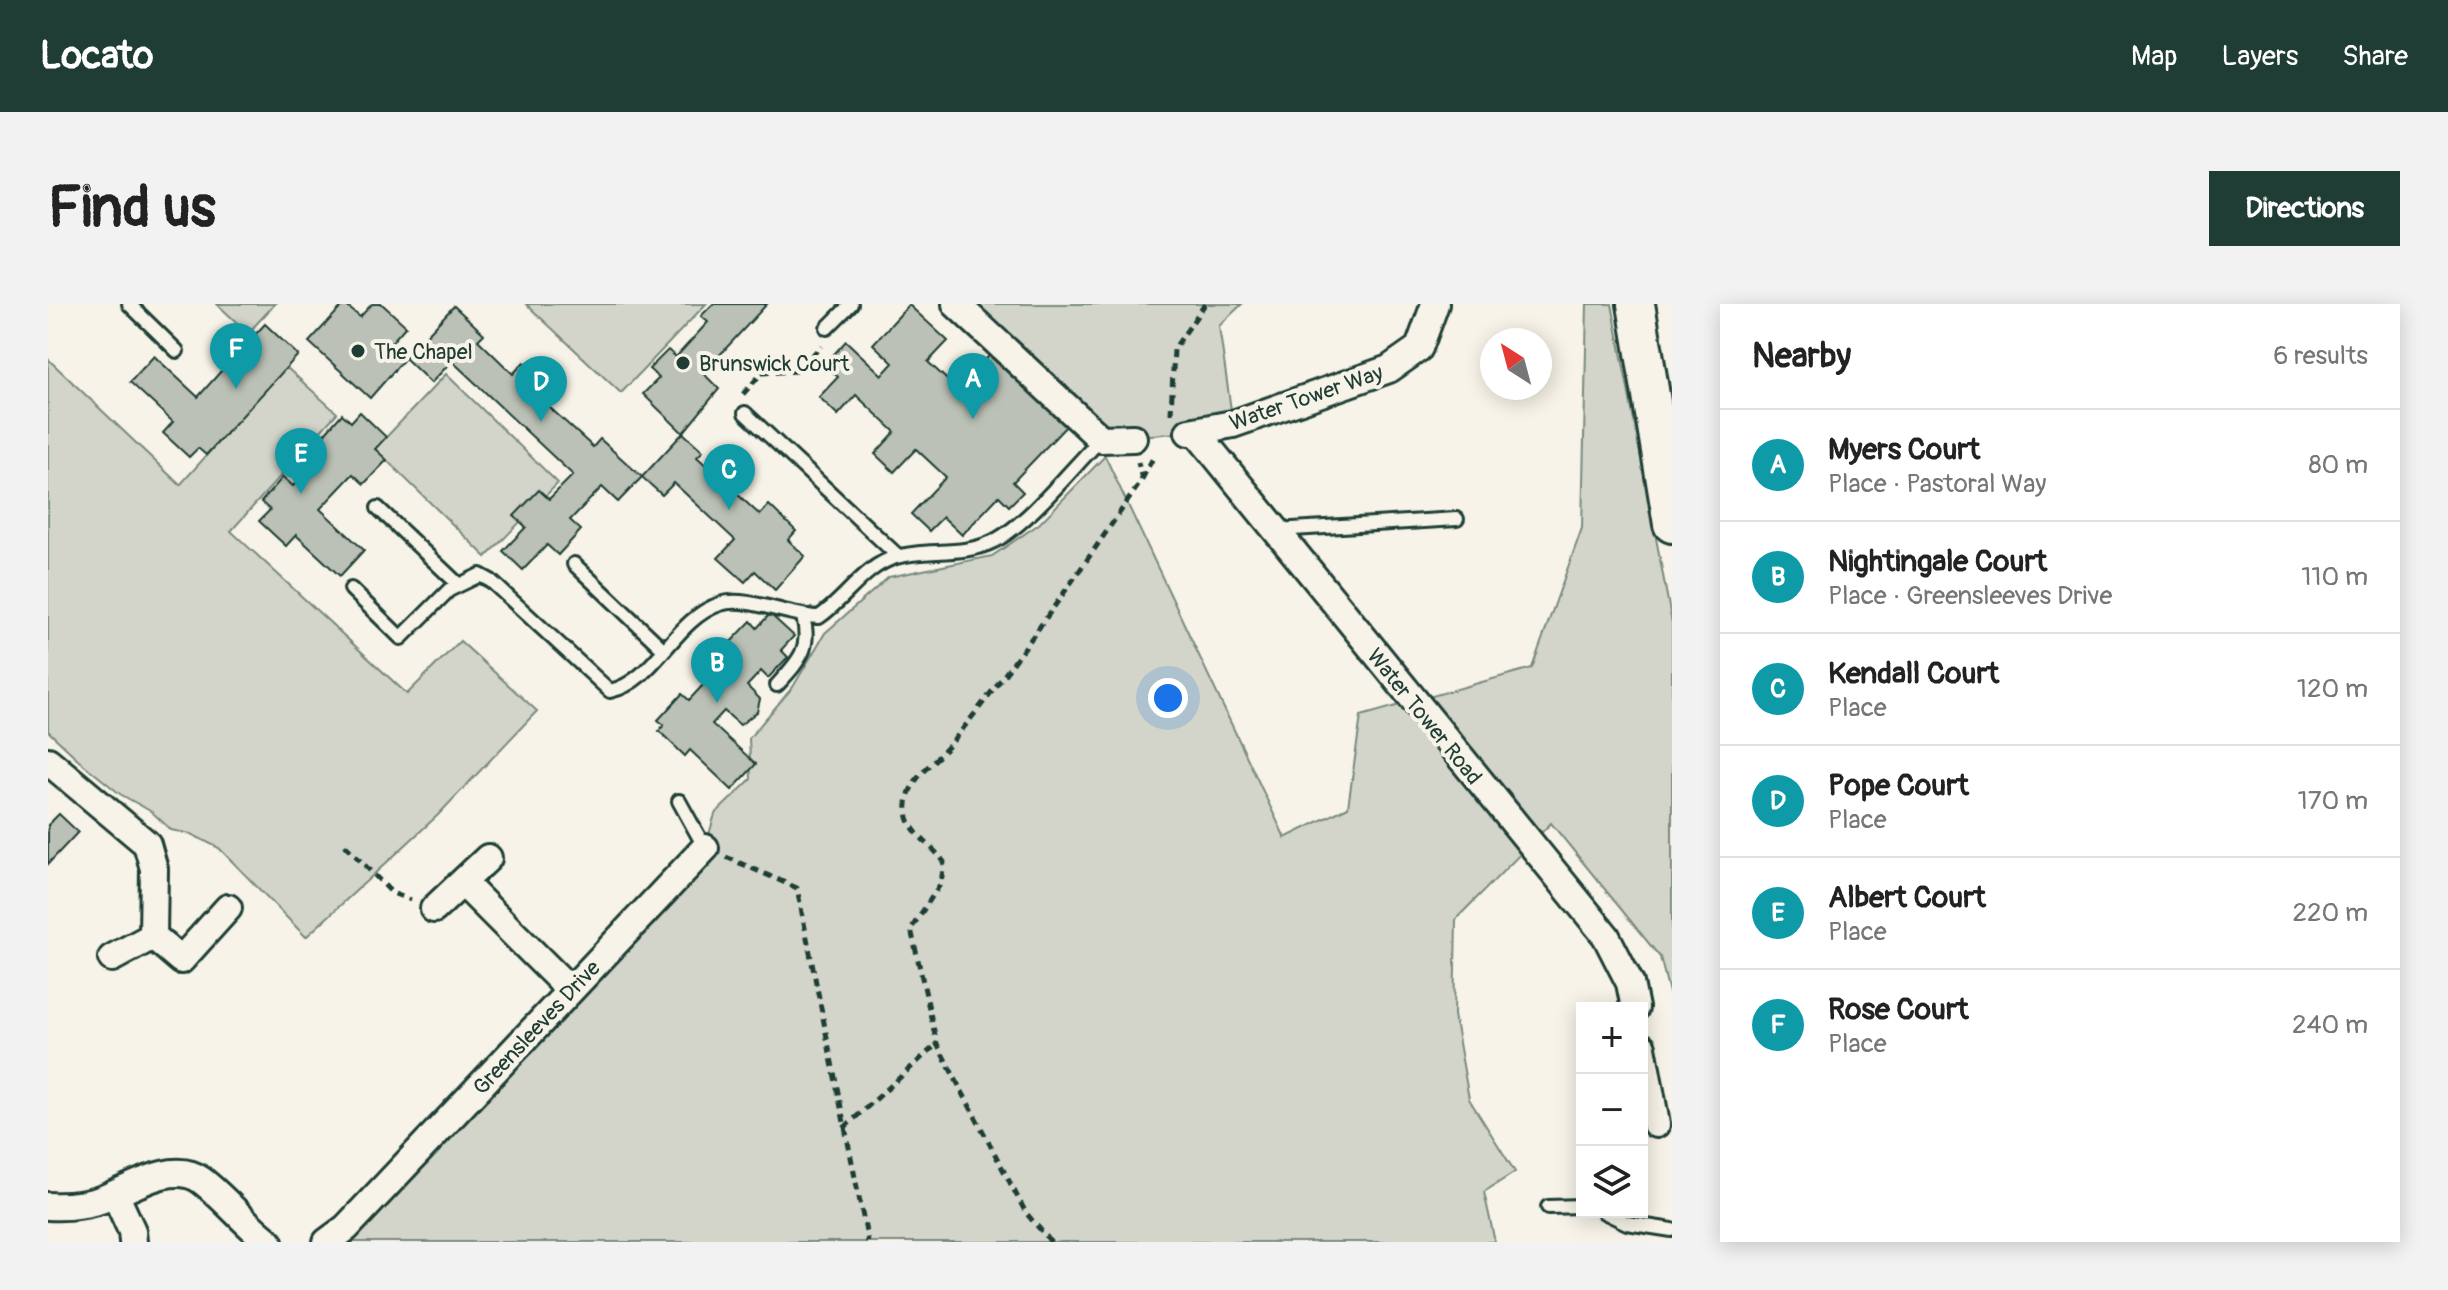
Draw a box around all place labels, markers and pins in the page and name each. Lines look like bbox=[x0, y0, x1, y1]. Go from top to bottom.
pin: F bbox=[210, 323, 262, 389]
place label: The Chapel bbox=[374, 338, 473, 366]
marker: The Chapel bbox=[349, 342, 367, 360]
place label: Brunswick Court bbox=[699, 350, 849, 378]
pin: A bbox=[947, 353, 999, 419]
marker: Brunswick Court bbox=[674, 354, 692, 372]
pin: D bbox=[515, 356, 567, 422]
pin: E bbox=[275, 428, 327, 494]
pin: C bbox=[703, 444, 755, 510]
pin: B bbox=[691, 637, 743, 703]

